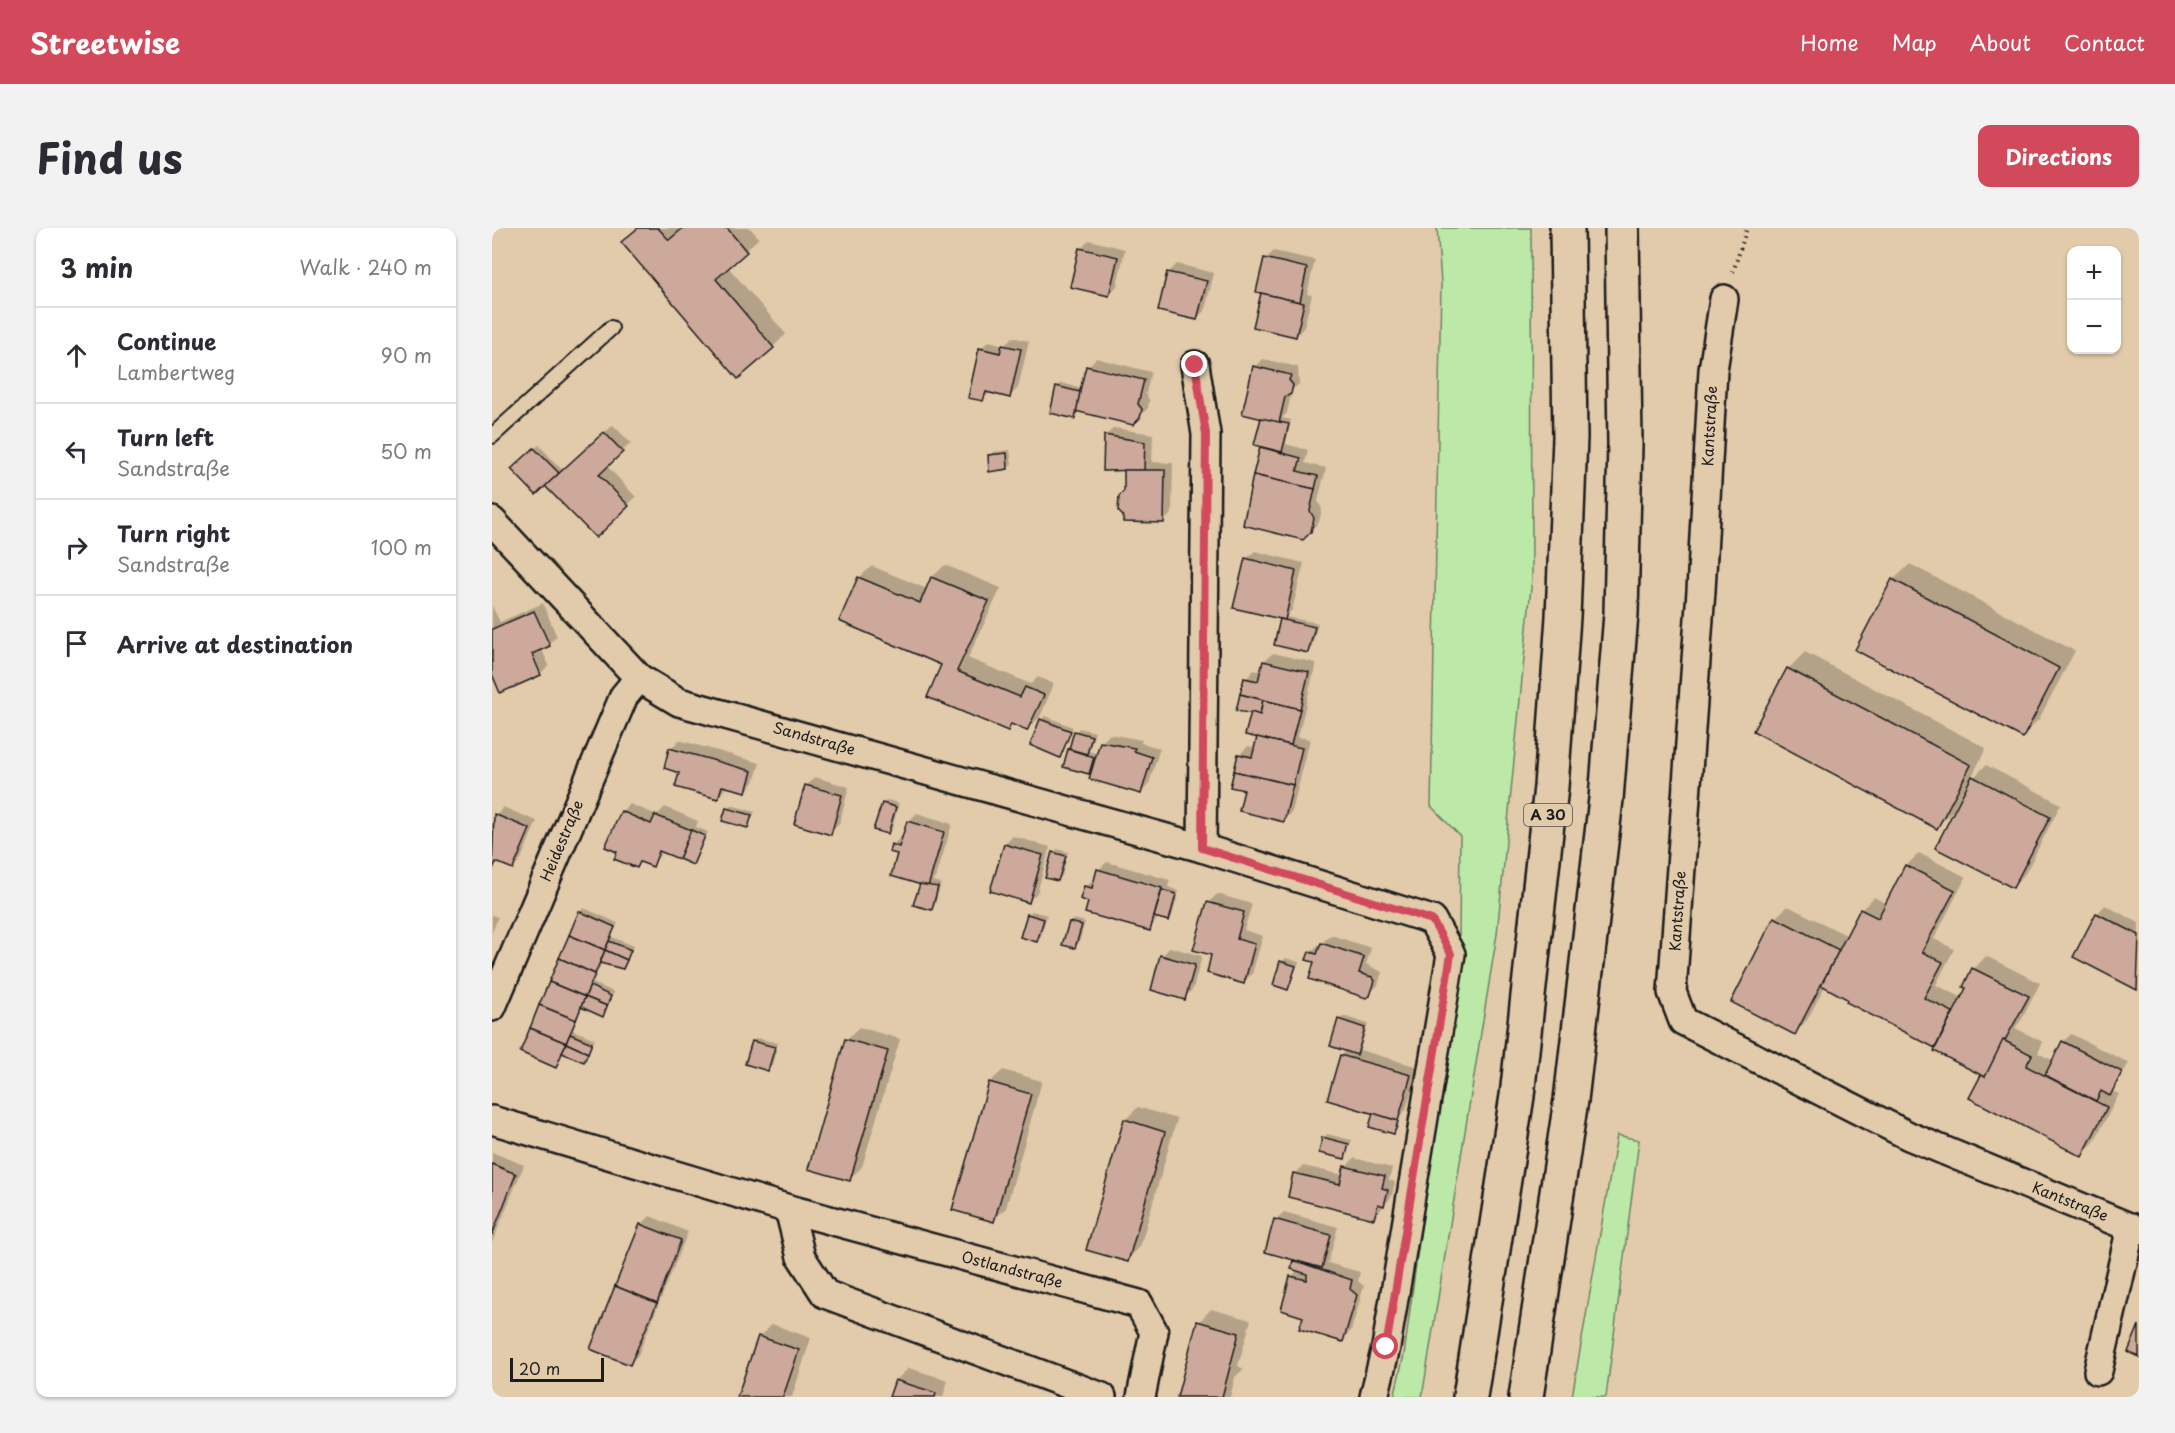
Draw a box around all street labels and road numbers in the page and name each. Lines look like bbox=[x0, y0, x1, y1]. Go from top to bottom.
street label: Kantstraße bbox=[1695, 385, 1722, 467]
street label: Sandstraße bbox=[771, 715, 858, 760]
street label: Heidestraße bbox=[533, 796, 588, 885]
road number: A 30 bbox=[1524, 804, 1572, 826]
street label: Kantstraße bbox=[1662, 870, 1691, 952]
street label: Kantstraße bbox=[2029, 1175, 2112, 1226]
street label: Ostlandstraße bbox=[959, 1244, 1066, 1293]

